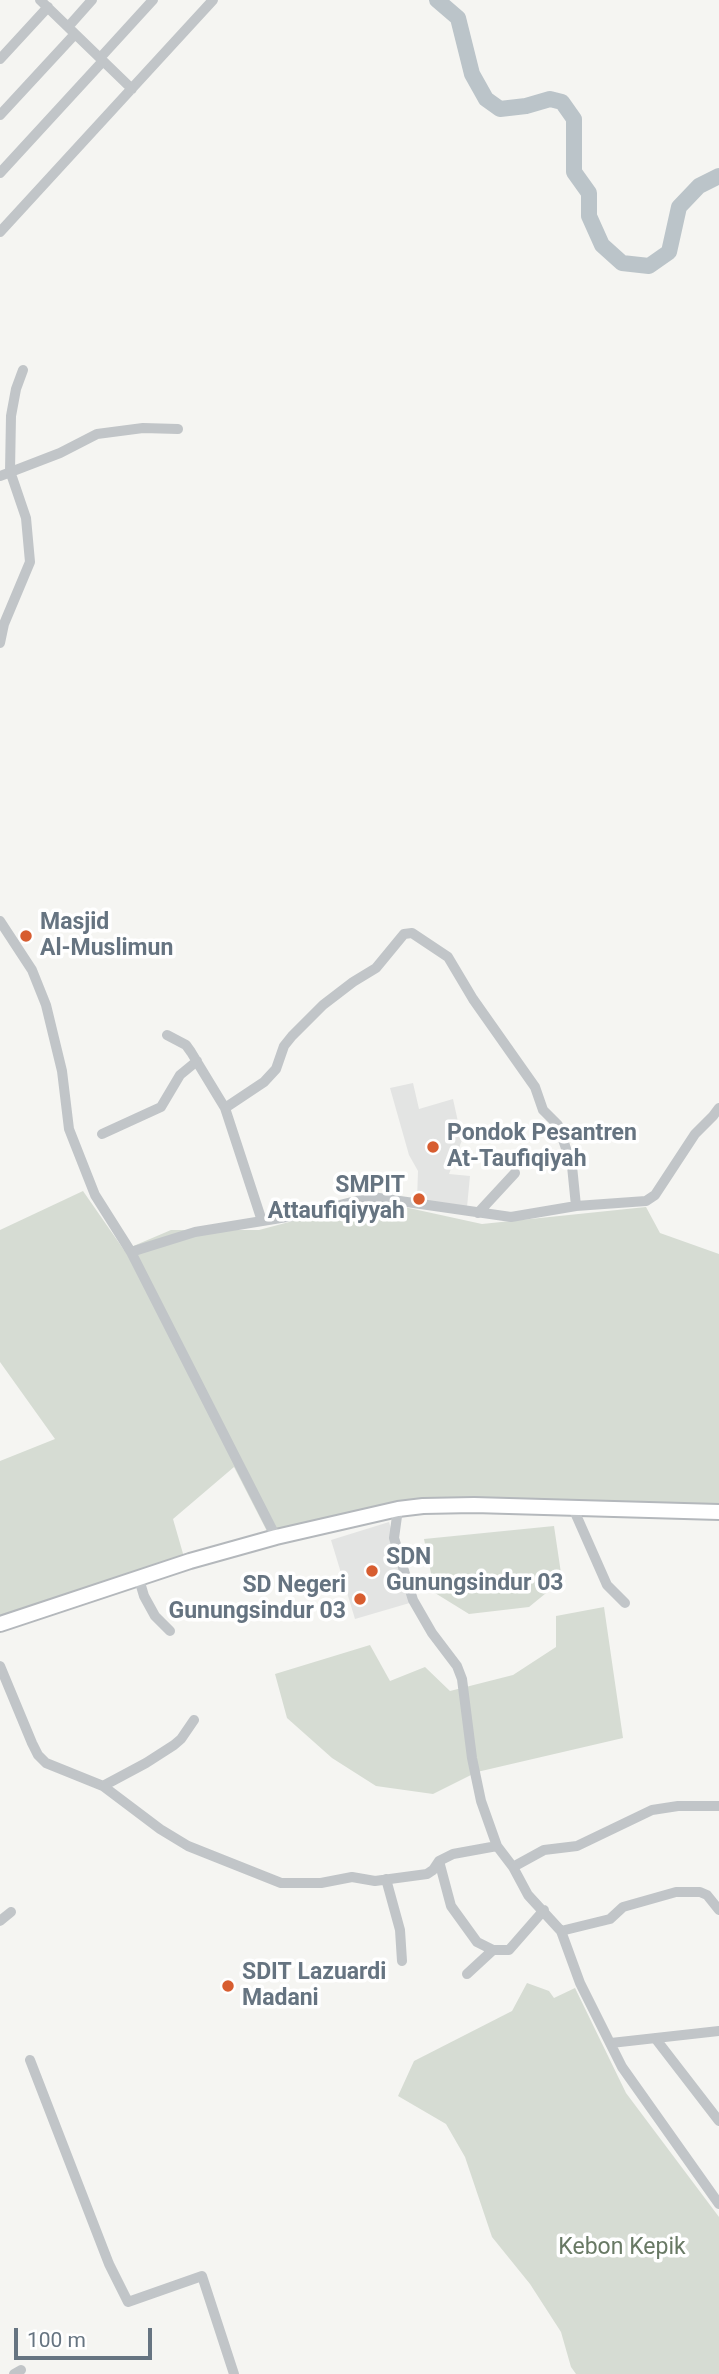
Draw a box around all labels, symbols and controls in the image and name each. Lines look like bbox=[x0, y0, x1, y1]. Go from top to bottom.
place label: Masjid Al-Muslimun bbox=[40, 909, 173, 963]
marker: Masjid Al-Muslimun bbox=[18, 928, 34, 944]
place label: Pondok Pesantren At-Taufiqiyah bbox=[447, 1120, 637, 1174]
marker: Pondok Pesantren At-Taufiqiyah bbox=[425, 1139, 441, 1155]
place label: SMPIT Attaufiqiyyah bbox=[268, 1172, 405, 1226]
marker: SMPIT Attaufiqiyyah bbox=[411, 1191, 427, 1207]
place label: SDN Gunungsindur 03 bbox=[386, 1544, 564, 1598]
marker: SDN Gunungsindur 03 bbox=[364, 1563, 380, 1579]
place label: SD Negeri Gunungsindur 03 bbox=[168, 1572, 346, 1626]
marker: SD Negeri Gunungsindur 03 bbox=[352, 1591, 368, 1607]
place label: SDIT Lazuardi Madani bbox=[242, 1959, 386, 2013]
marker: SDIT Lazuardi Madani bbox=[220, 1978, 236, 1994]
park label: Kebon Kepik bbox=[558, 2234, 686, 2262]
scale bar bbox=[18, 2314, 156, 2358]
text: 100 m bbox=[27, 2328, 86, 2352]

